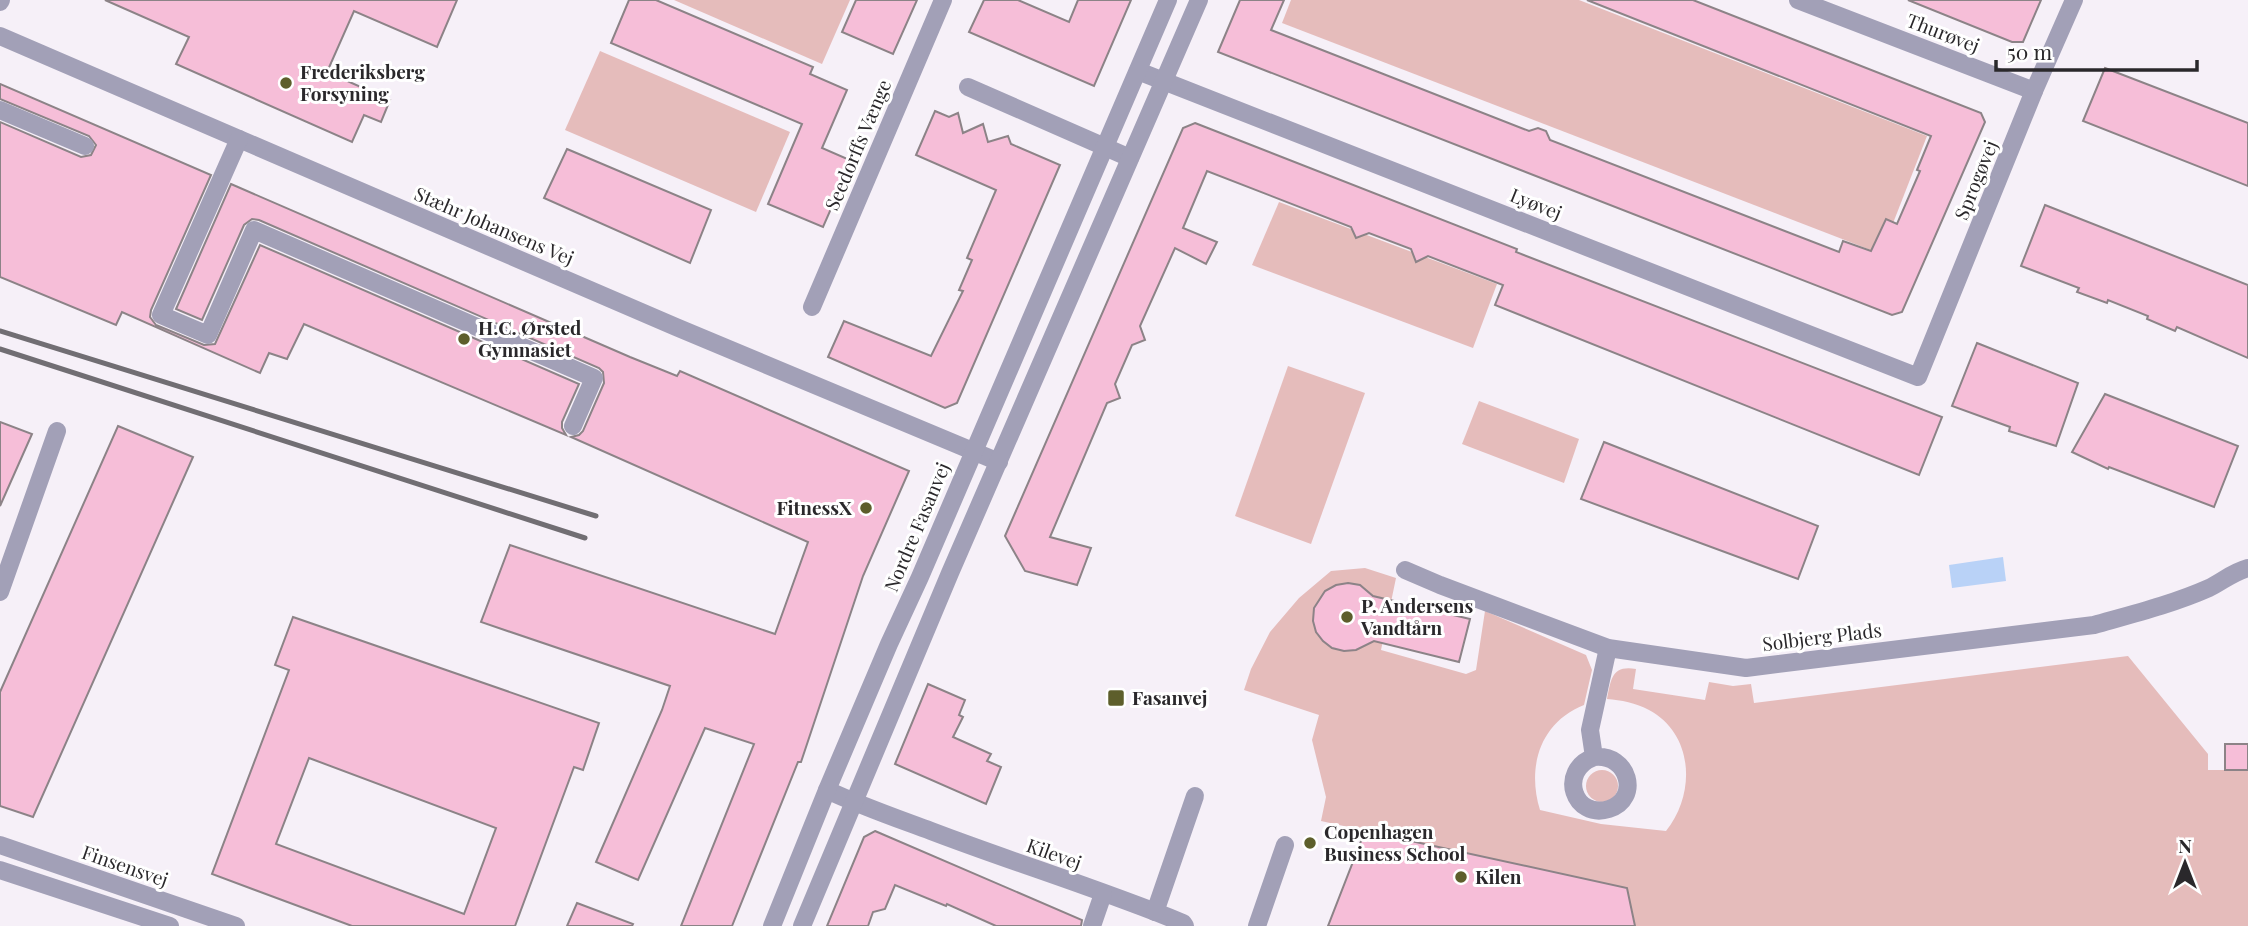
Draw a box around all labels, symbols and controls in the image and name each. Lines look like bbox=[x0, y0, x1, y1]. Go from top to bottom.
street label: Thurøvej bbox=[1903, 6, 1984, 58]
scale bar bbox=[1996, 28, 2197, 72]
text: 50 m bbox=[2007, 37, 2053, 65]
place label: Frederiksberg Forsyning bbox=[300, 58, 425, 106]
marker: Frederiksberg Forsyning bbox=[278, 75, 294, 91]
street label: Seedorffs Vænge bbox=[818, 75, 896, 214]
street label: Sprogøvej bbox=[1947, 136, 2003, 223]
street label: Stæhr Johansens Vej bbox=[411, 180, 578, 270]
street label: Lyøvej bbox=[1507, 181, 1566, 225]
place label: H.C. Ørsted Gymnasiet bbox=[478, 314, 582, 362]
marker: H.C. Ørsted Gymnasiet bbox=[456, 331, 472, 347]
street label: Nordre Fasanvej bbox=[877, 458, 955, 595]
place label: FitnessX bbox=[776, 494, 853, 520]
marker: FitnessX bbox=[858, 500, 874, 516]
place label: P. Andersens Vandtårn bbox=[1360, 592, 1474, 640]
marker: P. Andersens Vandtårn bbox=[1339, 609, 1355, 625]
street label: Solbjerg Plads bbox=[1761, 616, 1883, 656]
place label: Fasanvej bbox=[1132, 684, 1207, 710]
marker: Fasanvej bbox=[1106, 688, 1126, 708]
place label: Copenhagen Business School bbox=[1324, 818, 1466, 866]
north arrow bbox=[2150, 828, 2220, 898]
street label: Kilevej bbox=[1023, 831, 1085, 875]
text: N bbox=[2178, 832, 2192, 858]
marker: Copenhagen Business School bbox=[1302, 835, 1318, 851]
street label: Finsensvej bbox=[79, 838, 172, 892]
place label: Kilen bbox=[1475, 863, 1522, 889]
marker: Kilen bbox=[1453, 869, 1469, 885]

